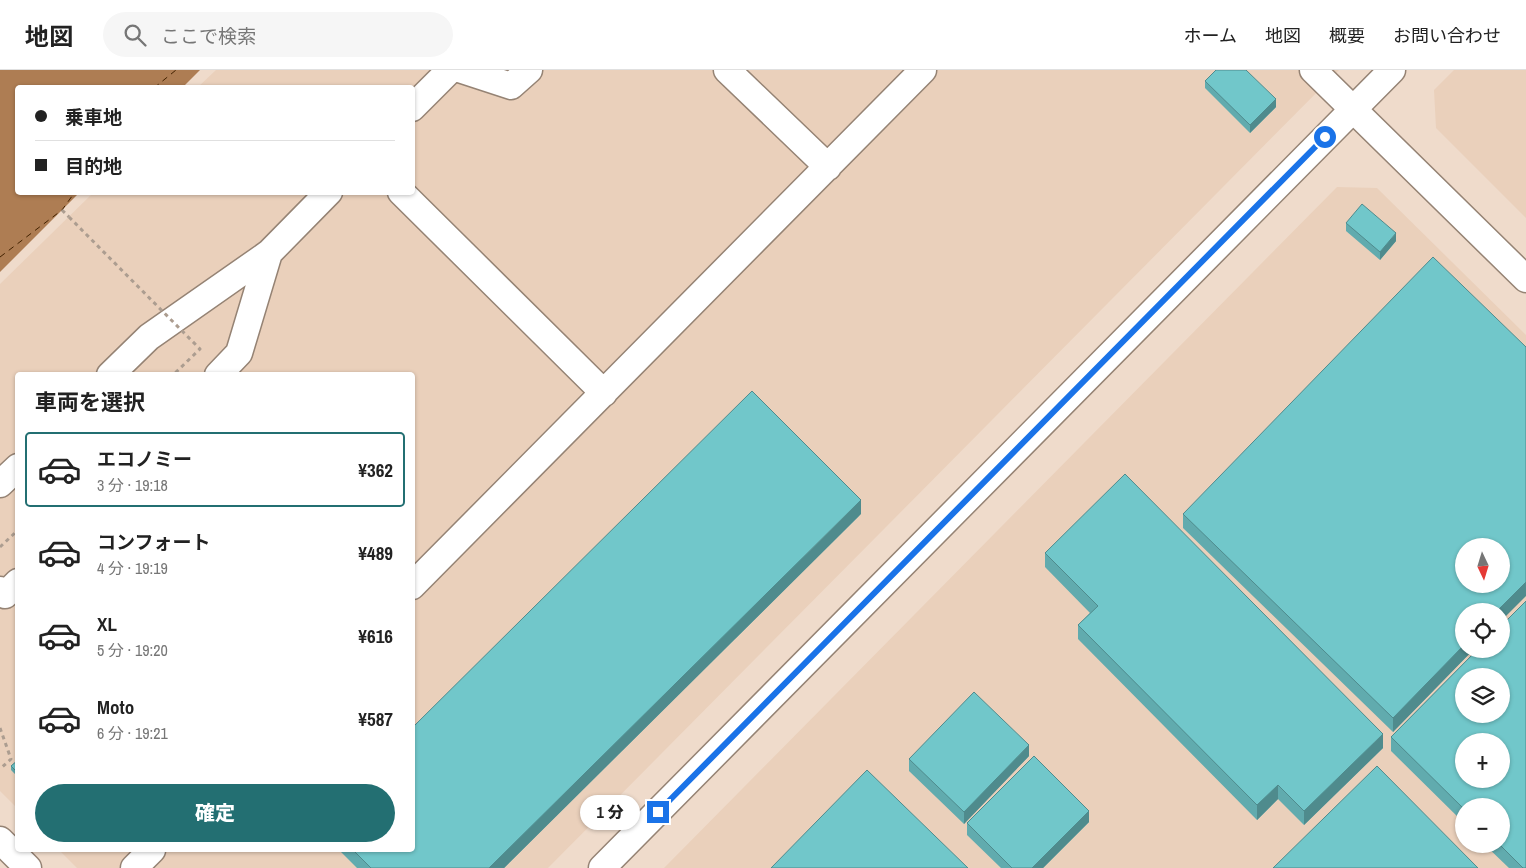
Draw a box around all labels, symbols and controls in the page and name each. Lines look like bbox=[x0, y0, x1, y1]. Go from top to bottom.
search box bbox=[103, 12, 453, 57]
text: 地図 bbox=[25, 20, 73, 52]
icon: search bbox=[121, 21, 149, 49]
text: ここで検索 bbox=[161, 23, 256, 49]
text: ホーム bbox=[1184, 23, 1237, 48]
text: 地図 bbox=[1265, 23, 1301, 48]
text: 概要 bbox=[1329, 23, 1365, 48]
text: お問い合わせ bbox=[1393, 23, 1501, 48]
text: 乗車地 bbox=[65, 104, 122, 130]
route start bbox=[1314, 126, 1336, 148]
text: 目的地 bbox=[65, 153, 122, 179]
text: 車両を選択 bbox=[35, 387, 145, 417]
text: エコノミー bbox=[97, 446, 192, 472]
icon: car bbox=[37, 447, 82, 492]
text: ¥362 bbox=[358, 457, 393, 483]
text: 3 分 · 19:18 bbox=[97, 474, 168, 496]
text: コンフォート bbox=[97, 529, 210, 555]
icon: car bbox=[37, 530, 82, 575]
north arrow bbox=[1455, 538, 1510, 592]
map controls bbox=[1455, 538, 1510, 853]
text: ¥489 bbox=[358, 540, 393, 566]
text: 4 分 · 19:19 bbox=[97, 557, 168, 579]
button: locate bbox=[1455, 603, 1510, 658]
text: XL bbox=[97, 611, 117, 637]
icon: car bbox=[37, 613, 82, 658]
text: ¥616 bbox=[358, 623, 393, 649]
text: 5 分 · 19:20 bbox=[97, 639, 168, 661]
button: layers bbox=[1455, 668, 1510, 723]
text: Moto bbox=[97, 694, 134, 720]
icon: car bbox=[37, 696, 82, 741]
text: ¥587 bbox=[358, 706, 393, 732]
text: 6 分 · 19:21 bbox=[97, 722, 168, 744]
button: + bbox=[1455, 733, 1510, 788]
button: 確定 bbox=[35, 784, 395, 842]
callout: 1 分 bbox=[580, 794, 640, 830]
button: − bbox=[1455, 798, 1510, 853]
text: 1 分 bbox=[597, 801, 623, 823]
route end bbox=[647, 801, 669, 823]

